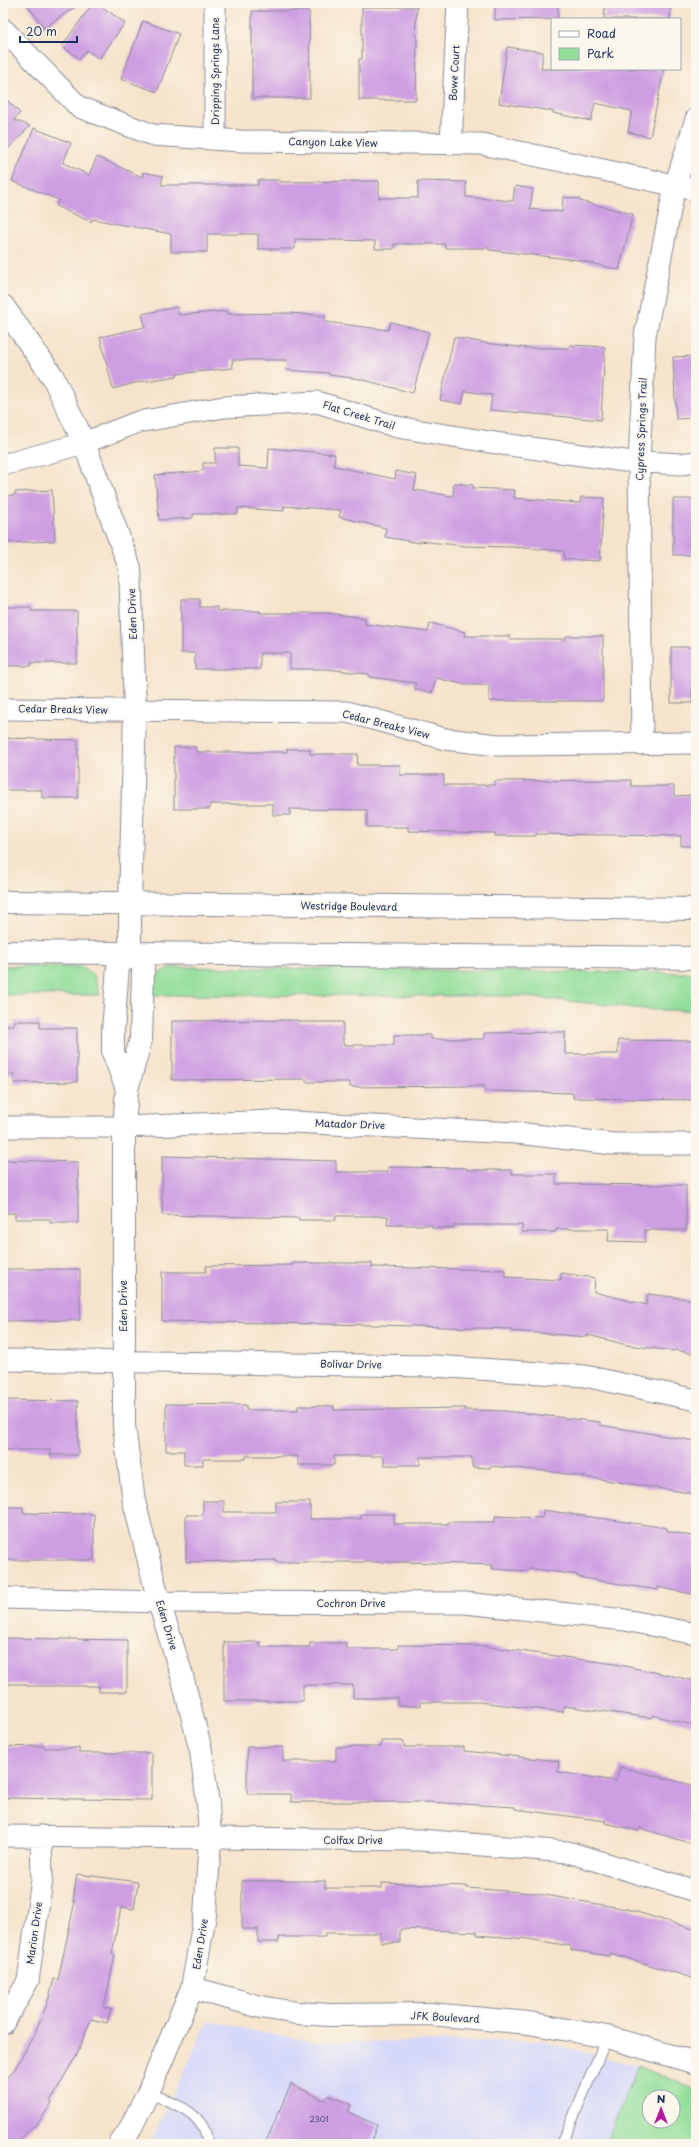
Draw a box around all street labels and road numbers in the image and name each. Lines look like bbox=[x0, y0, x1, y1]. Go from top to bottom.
street label: Dripping Springs Lane bbox=[207, 17, 222, 125]
street label: Bowe Court bbox=[445, 45, 462, 101]
street label: Canyon Lake View bbox=[288, 133, 378, 151]
street label: Cypress Springs Trail bbox=[631, 377, 650, 481]
street label: Flat Creek Trail bbox=[321, 396, 397, 433]
street label: Eden Drive bbox=[123, 588, 140, 640]
street label: Cedar Breaks View bbox=[18, 700, 108, 717]
street label: Cedar Breaks View bbox=[341, 705, 432, 742]
street label: Westridge Boulevard bbox=[301, 897, 397, 914]
street label: Matador Drive bbox=[315, 1115, 385, 1132]
street label: Eden Drive bbox=[115, 1280, 130, 1332]
street label: Bolivar Drive bbox=[320, 1355, 382, 1372]
street label: Cochron Drive bbox=[316, 1595, 386, 1610]
street label: Eden Drive bbox=[153, 1598, 182, 1652]
street label: Colfax Drive bbox=[323, 1832, 383, 1847]
street label: Marion Drive bbox=[22, 1901, 45, 1965]
street label: Eden Drive bbox=[188, 1917, 211, 1971]
street label: JFK Boulevard bbox=[410, 2007, 480, 2026]

